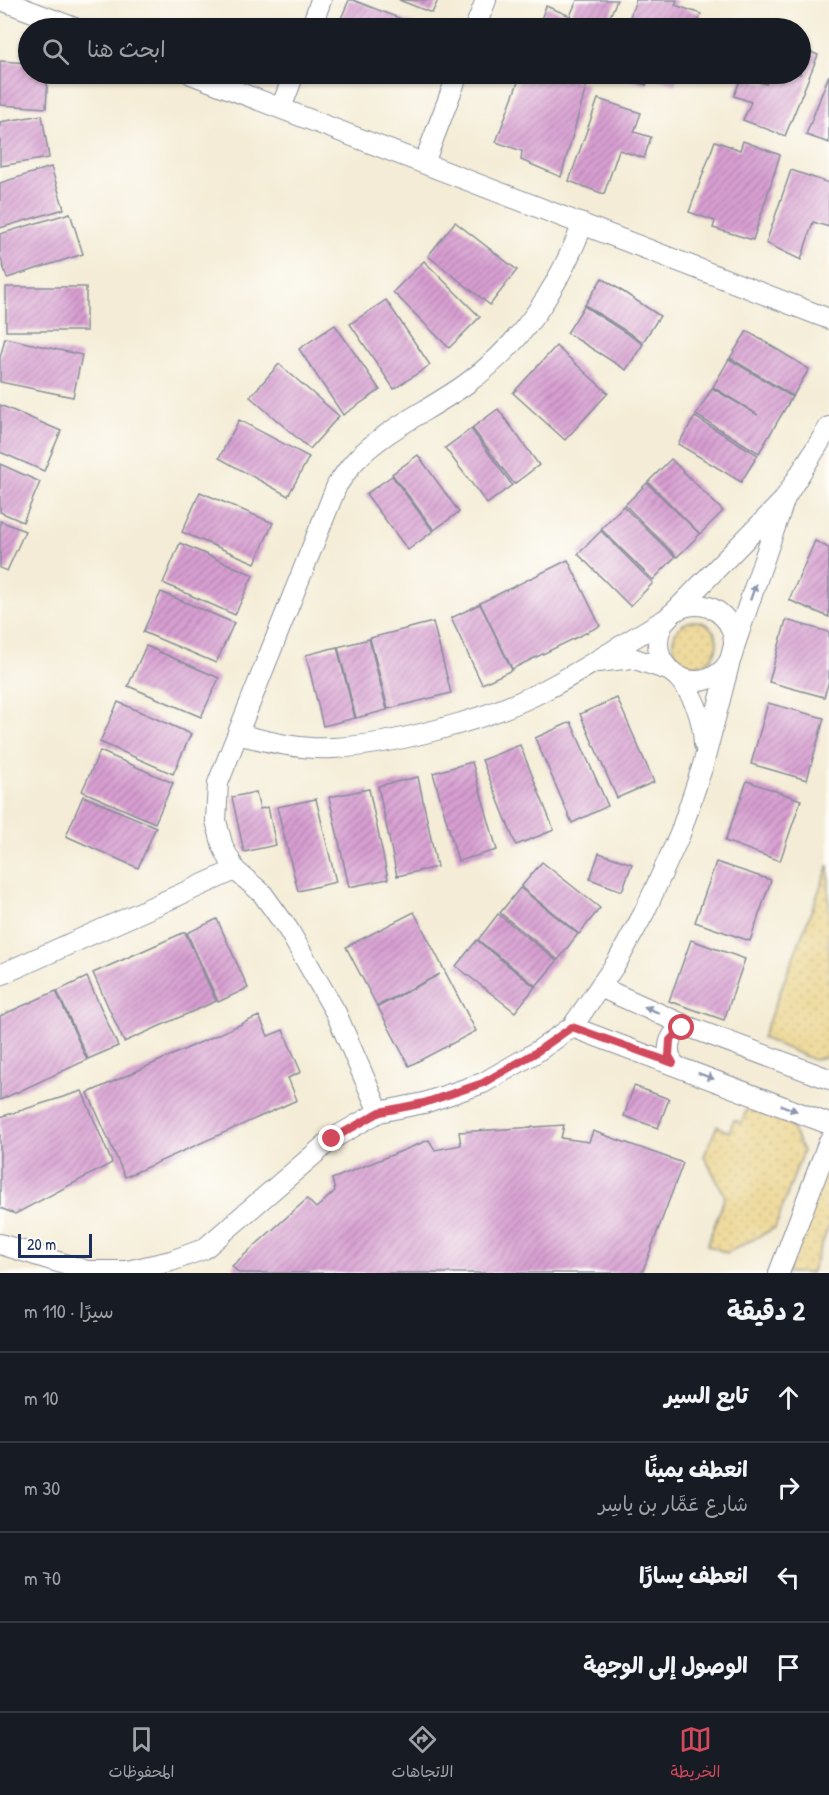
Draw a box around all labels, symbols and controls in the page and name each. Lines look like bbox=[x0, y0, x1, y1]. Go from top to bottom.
search box bbox=[18, 18, 811, 84]
text: ابحث هنا bbox=[87, 34, 166, 64]
icon: search bbox=[39, 35, 72, 68]
one-way arrow bbox=[748, 583, 758, 601]
one-way arrow bbox=[643, 1005, 661, 1015]
route start bbox=[668, 1014, 694, 1040]
one-way arrow bbox=[697, 1072, 715, 1081]
one-way arrow bbox=[781, 1104, 799, 1114]
route end bbox=[318, 1125, 344, 1151]
scale bar bbox=[18, 1231, 92, 1258]
text: 20 m bbox=[27, 1233, 56, 1255]
text: 2 دقيقة bbox=[727, 1293, 805, 1328]
text: سيرًا · 110 m bbox=[24, 1297, 114, 1324]
text: تابع السير bbox=[665, 1380, 748, 1410]
icon: ahead bbox=[772, 1381, 805, 1414]
text: 10 m bbox=[24, 1384, 58, 1411]
text: انعطف يمينًا bbox=[645, 1454, 748, 1484]
icon: right bbox=[772, 1471, 805, 1504]
text: 30 m bbox=[24, 1474, 60, 1501]
text: شارع عَمَّار بن ياسِر bbox=[599, 1490, 748, 1517]
text: انعطف يسارًا bbox=[639, 1560, 748, 1590]
icon: left bbox=[772, 1561, 805, 1594]
text: 70 m bbox=[24, 1564, 61, 1591]
text: الوصول إلى الوجهة bbox=[583, 1650, 748, 1680]
icon: arrive bbox=[772, 1651, 805, 1684]
tab: المحفوظات bbox=[109, 1723, 174, 1786]
tab: الاتجاهات bbox=[392, 1723, 453, 1786]
tab: الخريطة bbox=[671, 1723, 720, 1786]

